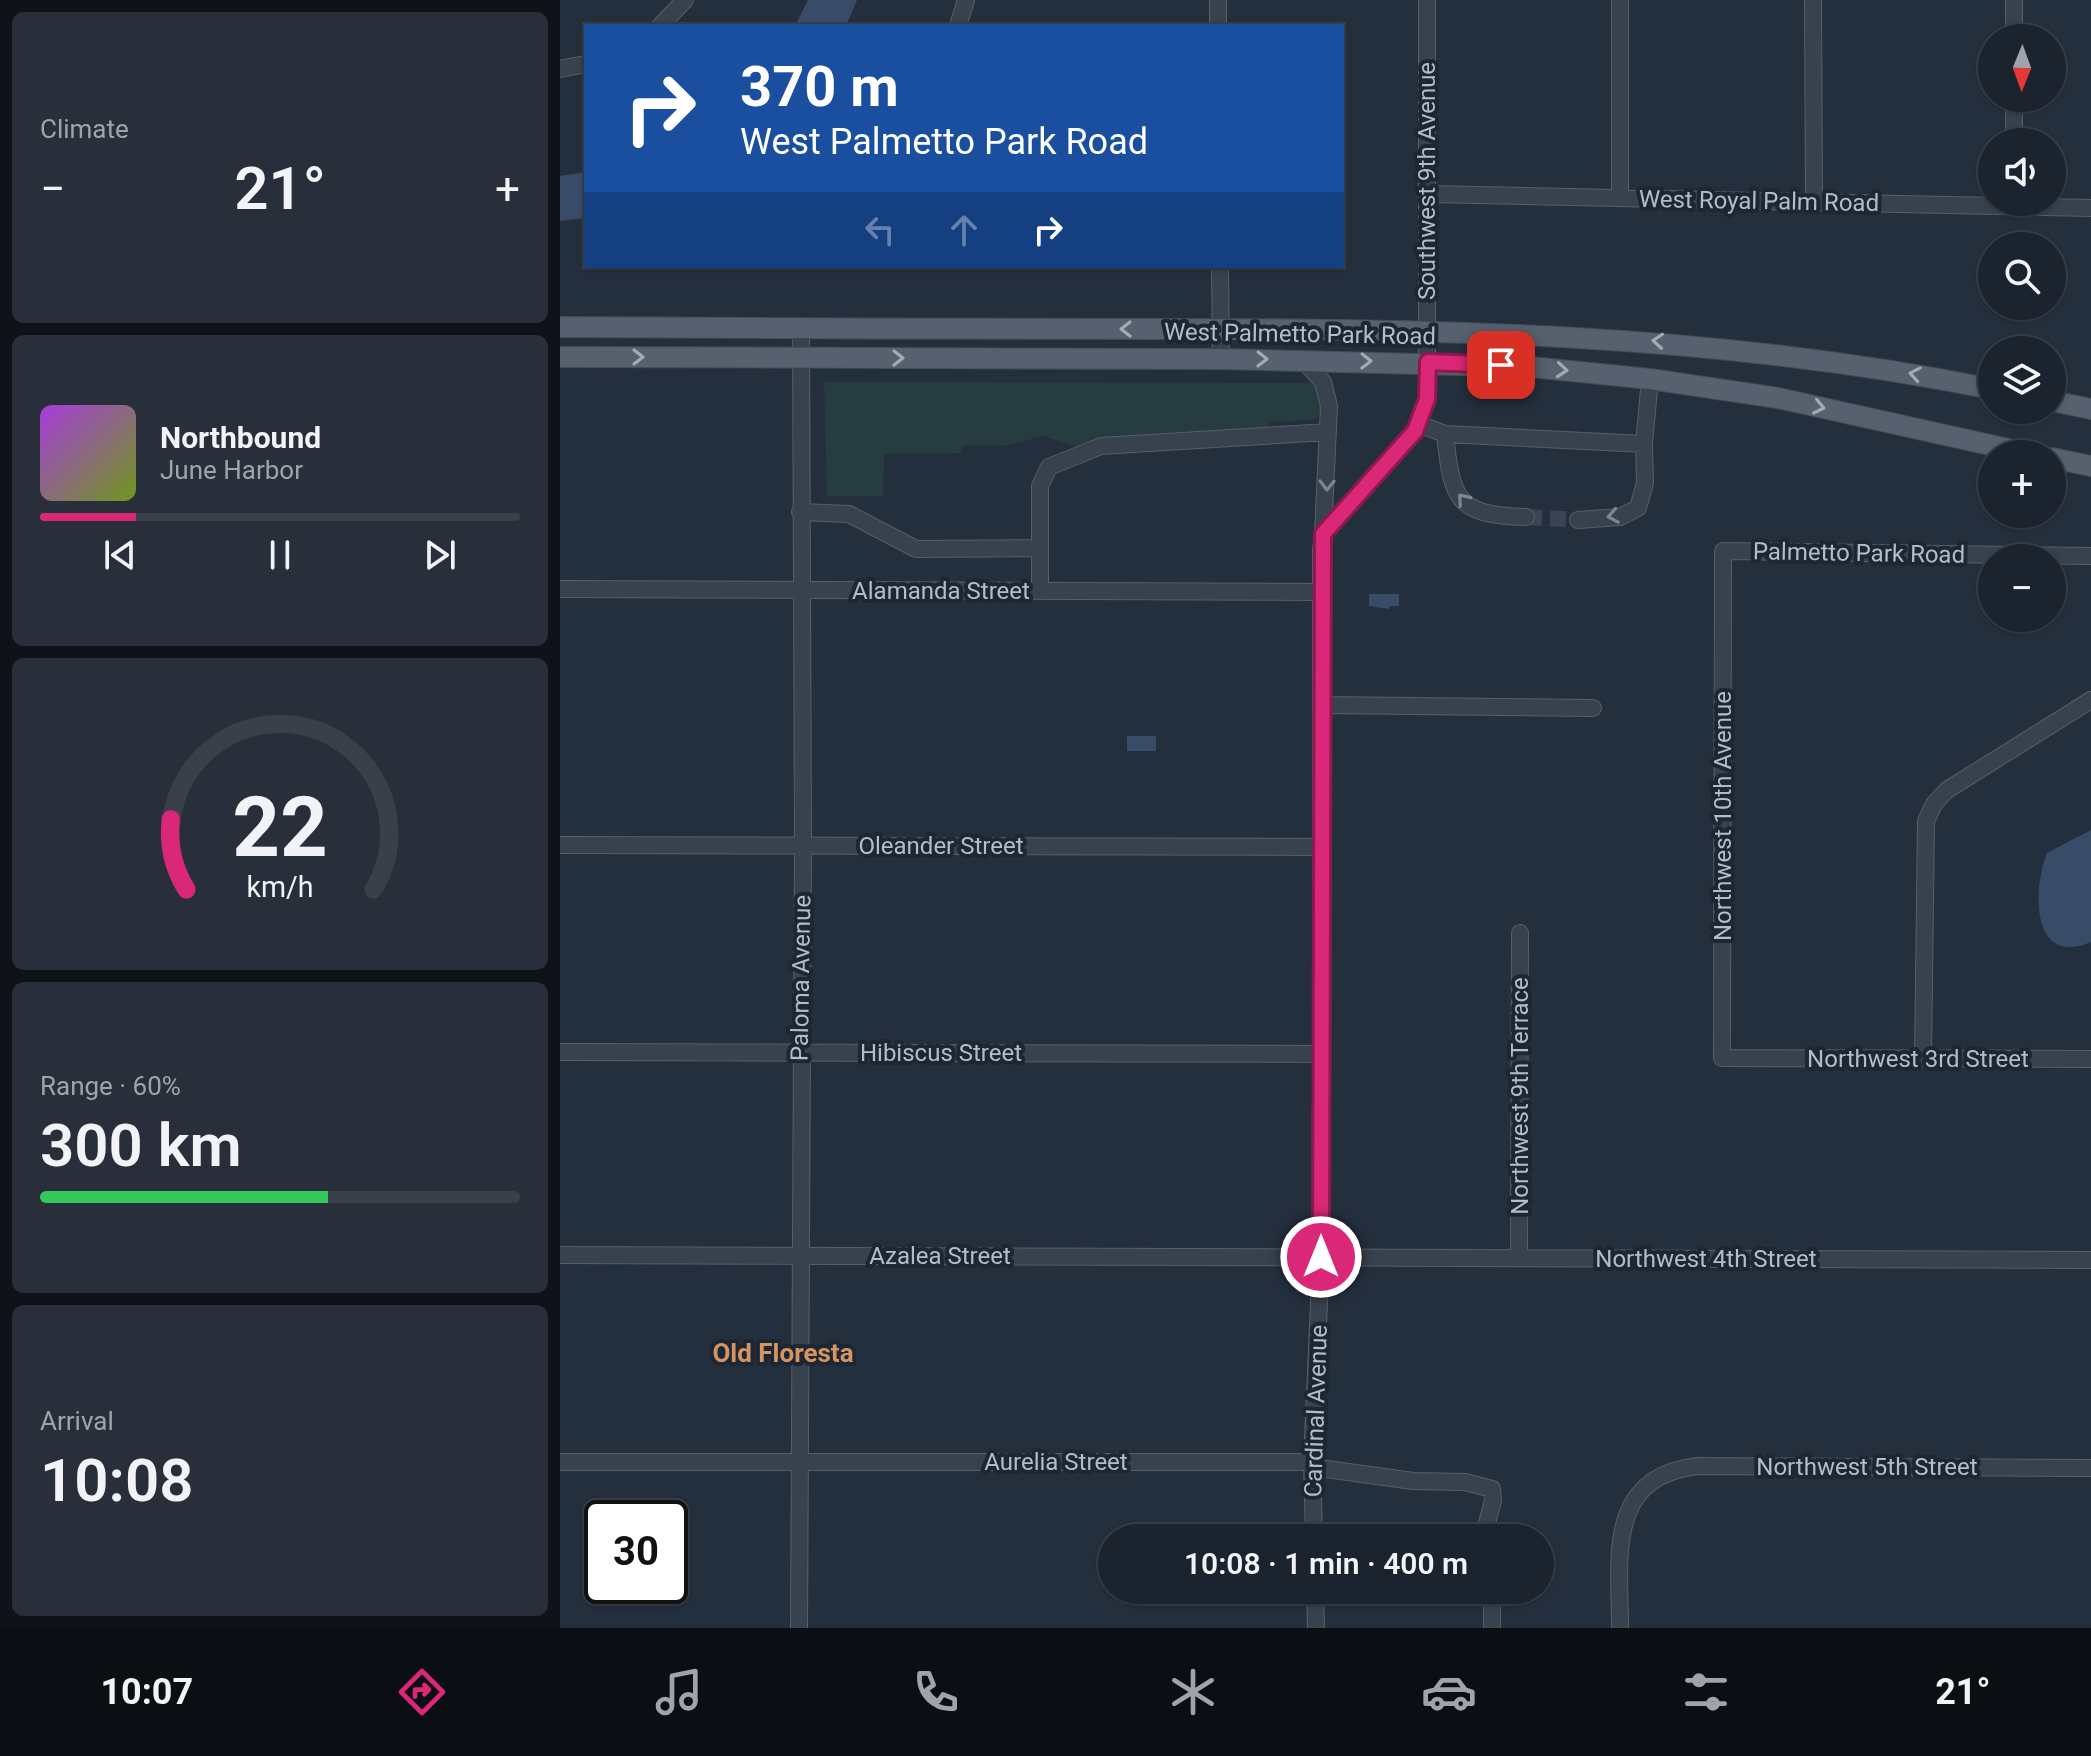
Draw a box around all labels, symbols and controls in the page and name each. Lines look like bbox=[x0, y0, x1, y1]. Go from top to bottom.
north arrow bbox=[1978, 24, 2066, 112]
map controls bbox=[1978, 24, 2066, 632]
text: 370 m bbox=[740, 54, 899, 120]
icon: right bbox=[608, 56, 712, 160]
street label: Southwest 9th Avenue bbox=[1413, 62, 1441, 300]
text: Climate bbox=[40, 114, 129, 144]
text: West Palmetto Park Road bbox=[740, 121, 1148, 163]
button: sound bbox=[1978, 128, 2066, 216]
text: 21° bbox=[234, 153, 326, 224]
text: − bbox=[40, 163, 65, 215]
text: + bbox=[495, 163, 520, 215]
street label: West Royal Palm Road bbox=[1639, 185, 1879, 217]
icon: left bbox=[858, 208, 902, 252]
icon: ahead bbox=[942, 208, 986, 252]
icon: right bbox=[1026, 208, 1070, 252]
button: search bbox=[1978, 232, 2066, 320]
street label: West Palmetto Park Road bbox=[1164, 318, 1436, 350]
one-way arrow bbox=[1119, 320, 1132, 338]
pin bbox=[1467, 331, 1535, 399]
one-way arrow bbox=[1651, 333, 1664, 350]
button: layers bbox=[1978, 336, 2066, 424]
icon: arrive bbox=[1479, 343, 1523, 387]
one-way arrow bbox=[632, 348, 645, 366]
one-way arrow bbox=[892, 349, 905, 367]
one-way arrow bbox=[1256, 350, 1269, 368]
one-way arrow bbox=[1360, 352, 1373, 370]
one-way arrow bbox=[1556, 361, 1569, 378]
one-way arrow bbox=[1909, 366, 1922, 383]
one-way arrow bbox=[1811, 398, 1825, 415]
text: Northbound bbox=[160, 420, 321, 455]
button: + bbox=[1978, 440, 2066, 528]
text: June Harbor bbox=[160, 455, 303, 485]
one-way arrow bbox=[1318, 479, 1336, 492]
one-way arrow bbox=[1458, 494, 1473, 509]
one-way arrow bbox=[1606, 507, 1619, 524]
icon: previous bbox=[98, 533, 142, 577]
icon: pause bbox=[258, 533, 302, 577]
icon: next bbox=[418, 533, 462, 577]
street label: Palmetto Park Road bbox=[1753, 537, 1965, 569]
button: − bbox=[1978, 544, 2066, 632]
street label: Alamanda Street bbox=[852, 577, 1030, 605]
street label: Northwest 10th Avenue bbox=[1709, 691, 1737, 941]
text: 22 bbox=[232, 779, 328, 876]
street label: Oleander Street bbox=[858, 832, 1024, 860]
text: km/h bbox=[246, 870, 314, 904]
street label: Paloma Avenue bbox=[786, 895, 816, 1061]
street label: Northwest 9th Terrace bbox=[1506, 977, 1534, 1215]
street label: Hibiscus Street bbox=[860, 1039, 1022, 1067]
street label: Northwest 3rd Street bbox=[1807, 1045, 2029, 1073]
text: Range · 60% bbox=[40, 1071, 181, 1101]
text: 300 km bbox=[40, 1110, 242, 1181]
position arrow bbox=[1279, 1215, 1363, 1299]
street label: Azalea Street bbox=[869, 1242, 1011, 1270]
street label: Northwest 4th Street bbox=[1595, 1245, 1817, 1273]
street label: Cardinal Avenue bbox=[1299, 1324, 1333, 1498]
district label: Old Floresta bbox=[712, 1338, 854, 1368]
text: Arrival bbox=[40, 1406, 114, 1436]
text: 10:08 bbox=[40, 1445, 193, 1516]
street label: Aurelia Street bbox=[984, 1448, 1128, 1476]
street label: Northwest 5th Street bbox=[1756, 1453, 1978, 1481]
speed limit sign: 30 bbox=[584, 1500, 688, 1604]
text: 10:08 · 1 min · 400 m bbox=[1184, 1546, 1468, 1581]
icon: directions bbox=[394, 1664, 450, 1720]
icon: music bbox=[651, 1664, 707, 1720]
icon: phone bbox=[908, 1664, 964, 1720]
icon: climate bbox=[1165, 1664, 1221, 1720]
icon: car bbox=[1421, 1664, 1477, 1720]
icon: filters bbox=[1678, 1664, 1734, 1720]
text: 10:07 bbox=[100, 1671, 193, 1713]
text: 21° bbox=[1935, 1671, 1991, 1713]

